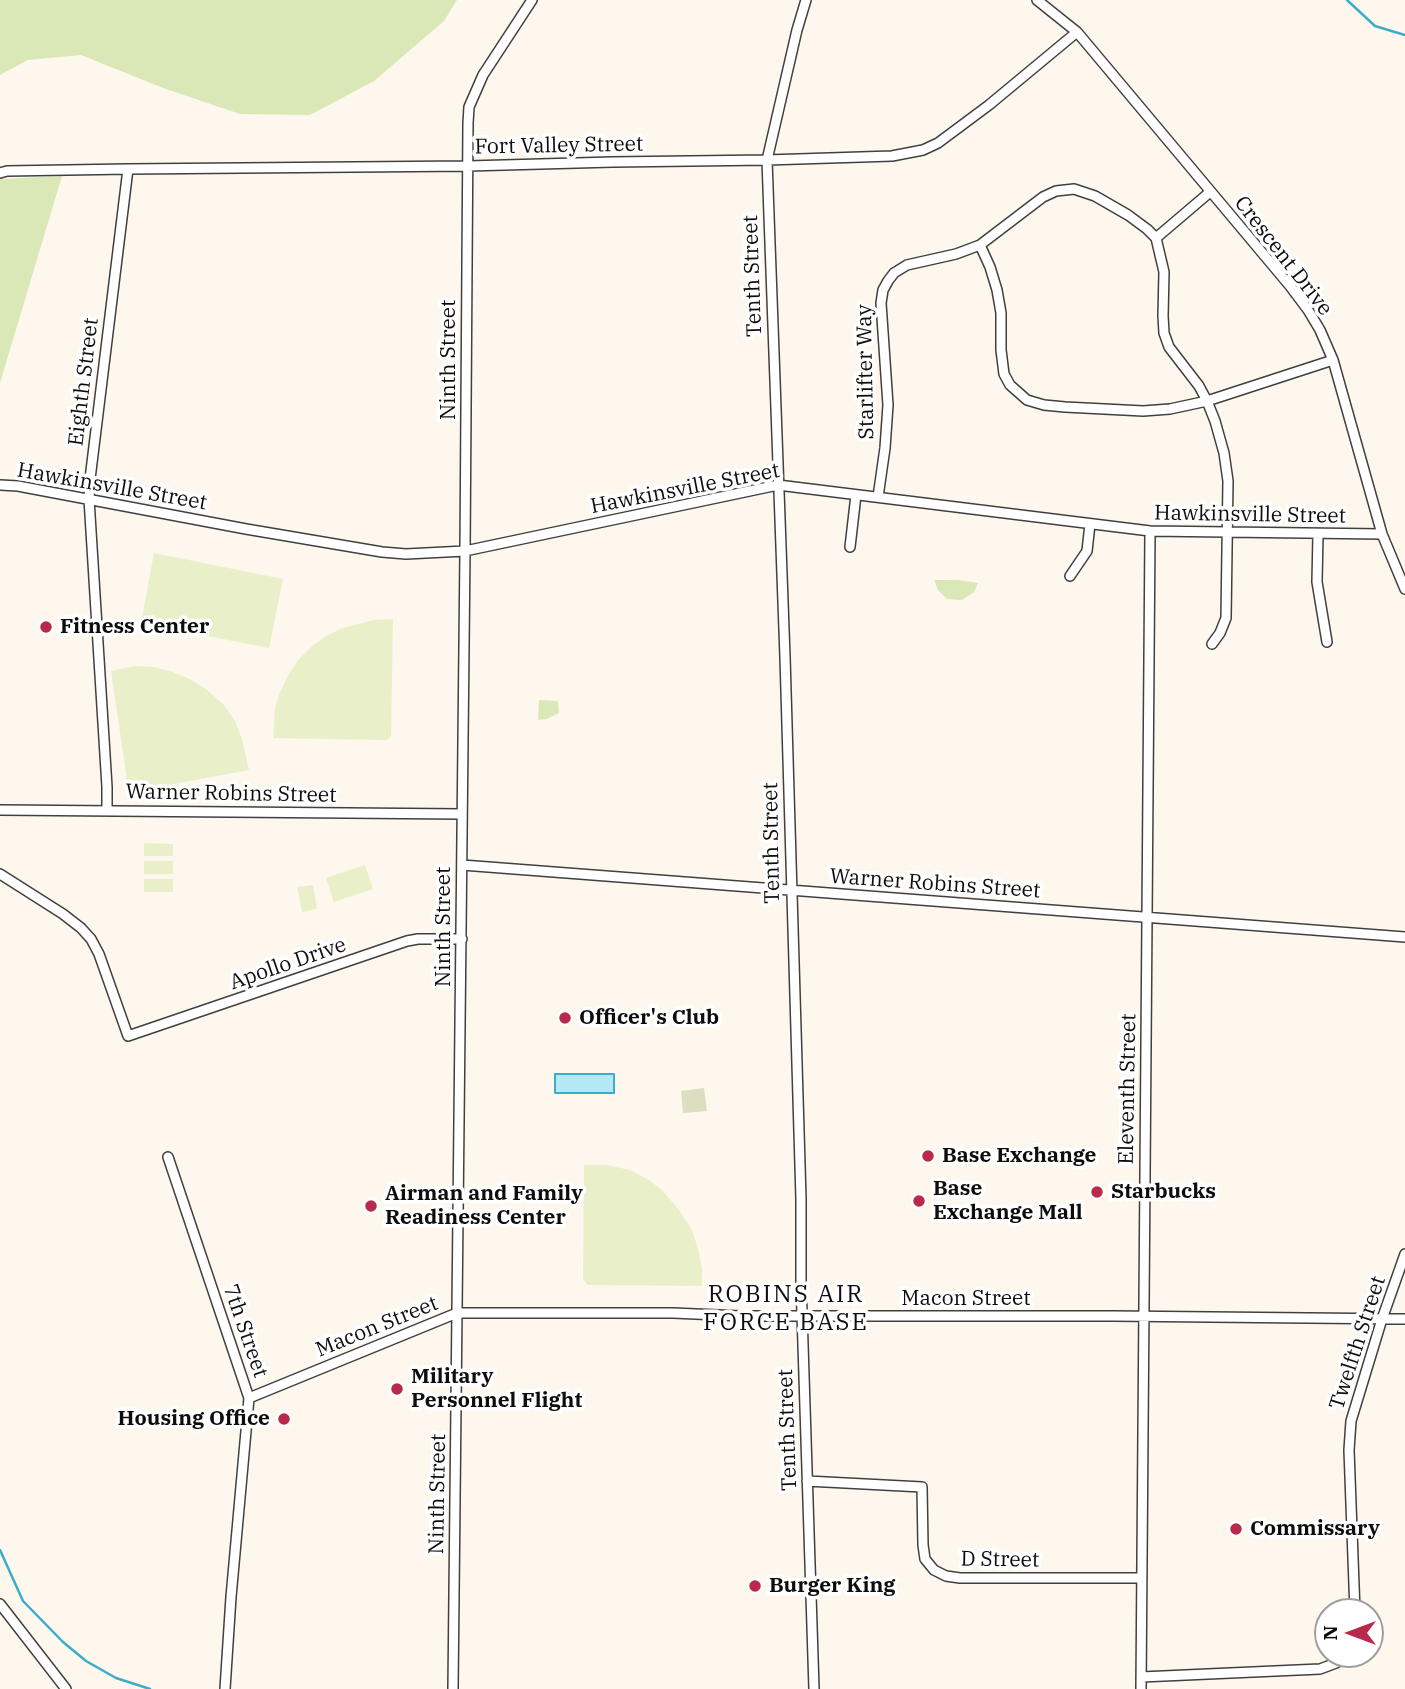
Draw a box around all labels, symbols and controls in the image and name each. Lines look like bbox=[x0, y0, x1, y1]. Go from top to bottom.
street label: Fort Valley Street bbox=[474, 132, 644, 160]
street label: Crescent Drive bbox=[1229, 191, 1337, 321]
street label: Tenth Street bbox=[738, 215, 768, 337]
street label: Ninth Street bbox=[436, 300, 462, 420]
street label: Starlifter Way bbox=[852, 304, 880, 440]
street label: Eighth Street bbox=[64, 316, 104, 448]
street label: Hawkinsville Street bbox=[15, 458, 209, 516]
street label: Hawkinsville Street bbox=[588, 458, 782, 520]
street label: Hawkinsville Street bbox=[1154, 501, 1346, 529]
place label: Fitness Center bbox=[60, 614, 209, 640]
marker: Fitness Center bbox=[38, 619, 54, 635]
street label: Warner Robins Street bbox=[125, 780, 337, 808]
street label: Tenth Street bbox=[758, 782, 786, 904]
street label: Warner Robins Street bbox=[829, 864, 1041, 904]
street label: Ninth Street bbox=[431, 867, 457, 987]
street label: Apollo Drive bbox=[226, 932, 350, 996]
place label: Officer's Club bbox=[579, 1005, 719, 1031]
marker: Officer's Club bbox=[557, 1010, 573, 1026]
street label: Eleventh Street bbox=[1114, 1013, 1142, 1165]
place label: Base Exchange bbox=[942, 1143, 1096, 1169]
marker: Base Exchange bbox=[920, 1148, 936, 1164]
place label: Base Exchange Mall bbox=[933, 1176, 1083, 1226]
place label: Starbucks bbox=[1111, 1179, 1216, 1205]
place label: Airman and Family Readiness Center bbox=[385, 1181, 583, 1231]
marker: Starbucks bbox=[1089, 1184, 1105, 1200]
marker: Base Exchange Mall bbox=[911, 1193, 927, 1209]
marker: Airman and Family Readiness Center bbox=[363, 1198, 379, 1214]
street label: Twelfth Street bbox=[1325, 1273, 1391, 1413]
street label: 7th Street bbox=[217, 1281, 273, 1381]
district label: ROBINS AIR FORCE BASE bbox=[704, 1281, 868, 1337]
street label: Macon Street bbox=[901, 1286, 1031, 1312]
street label: Macon Street bbox=[312, 1291, 442, 1363]
place label: Military Personnel Flight bbox=[411, 1364, 582, 1414]
street label: Tenth Street bbox=[773, 1369, 803, 1491]
marker: Military Personnel Flight bbox=[389, 1381, 405, 1397]
place label: Housing Office bbox=[118, 1406, 270, 1432]
marker: Housing Office bbox=[276, 1411, 292, 1427]
street label: Ninth Street bbox=[424, 1433, 452, 1555]
place label: Commissary bbox=[1250, 1516, 1380, 1542]
marker: Commissary bbox=[1228, 1521, 1244, 1537]
street label: D Street bbox=[960, 1547, 1040, 1573]
place label: Burger King bbox=[769, 1573, 896, 1599]
marker: Burger King bbox=[747, 1578, 763, 1594]
north arrow bbox=[1314, 1598, 1384, 1668]
text: N bbox=[1318, 1625, 1342, 1641]

